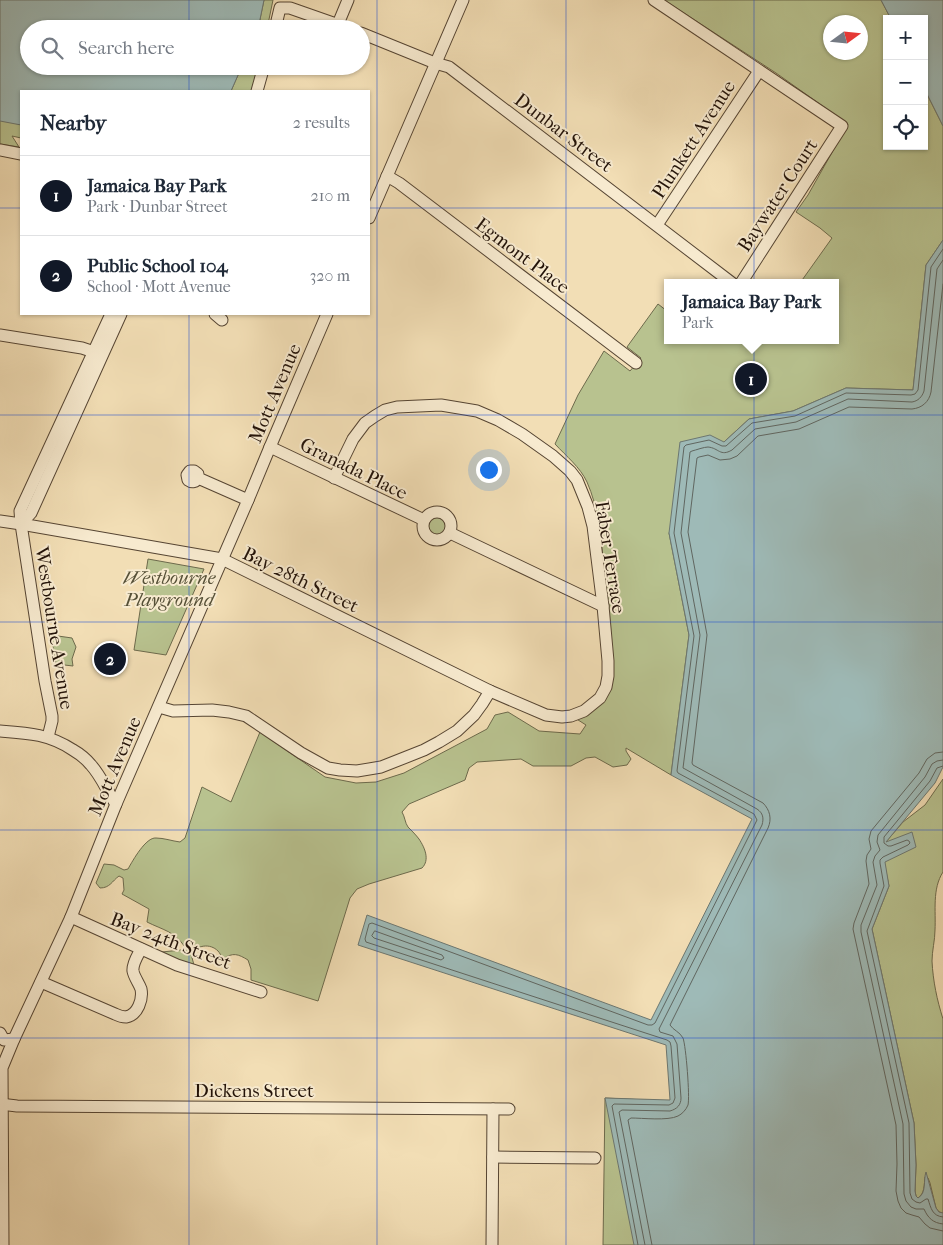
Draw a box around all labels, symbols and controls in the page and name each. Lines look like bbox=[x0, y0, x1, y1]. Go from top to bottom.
north arrow bbox=[823, 15, 868, 60]
map controls bbox=[883, 15, 928, 150]
button: + bbox=[883, 15, 928, 60]
search box bbox=[20, 20, 370, 75]
icon: search bbox=[38, 34, 66, 62]
text: Search here bbox=[78, 37, 174, 59]
button: − bbox=[883, 60, 928, 105]
street label: Plunkett Avenue bbox=[648, 76, 740, 203]
street label: Dunbar Street bbox=[510, 89, 617, 177]
button: locate bbox=[883, 105, 928, 150]
text: Nearby bbox=[40, 111, 106, 135]
text: 2 results bbox=[293, 113, 350, 132]
street label: Baywater Court bbox=[733, 135, 823, 256]
text: Jamaica Bay Park bbox=[87, 175, 227, 197]
text: 1 bbox=[53, 186, 59, 205]
text: 210 m bbox=[311, 186, 350, 205]
text: Park · Dunbar Street bbox=[87, 197, 228, 216]
street label: Egmont Place bbox=[471, 213, 574, 298]
text: Public School 104 bbox=[87, 255, 227, 277]
text: 2 bbox=[52, 266, 60, 285]
text: 320 m bbox=[310, 266, 350, 285]
text: School · Mott Avenue bbox=[87, 277, 231, 296]
popup bbox=[664, 279, 839, 344]
text: Jamaica Bay Park bbox=[682, 291, 821, 313]
text: Park bbox=[682, 313, 714, 332]
street label: Mott Avenue bbox=[244, 340, 306, 446]
pin: 1 bbox=[735, 360, 767, 398]
street label: Granada Place bbox=[296, 433, 411, 504]
your location bbox=[476, 457, 502, 483]
street label: Faber Terrace bbox=[590, 499, 630, 615]
street label: Bay 28th Street bbox=[239, 542, 362, 618]
street label: Westbourne Avenue bbox=[30, 544, 78, 711]
park label: Westbourne Playground bbox=[123, 567, 217, 611]
pin: 2 bbox=[94, 640, 126, 678]
street label: Mott Avenue bbox=[84, 713, 146, 819]
street label: Bay 24th Street bbox=[107, 908, 234, 974]
street label: Dickens Street bbox=[194, 1080, 314, 1102]

